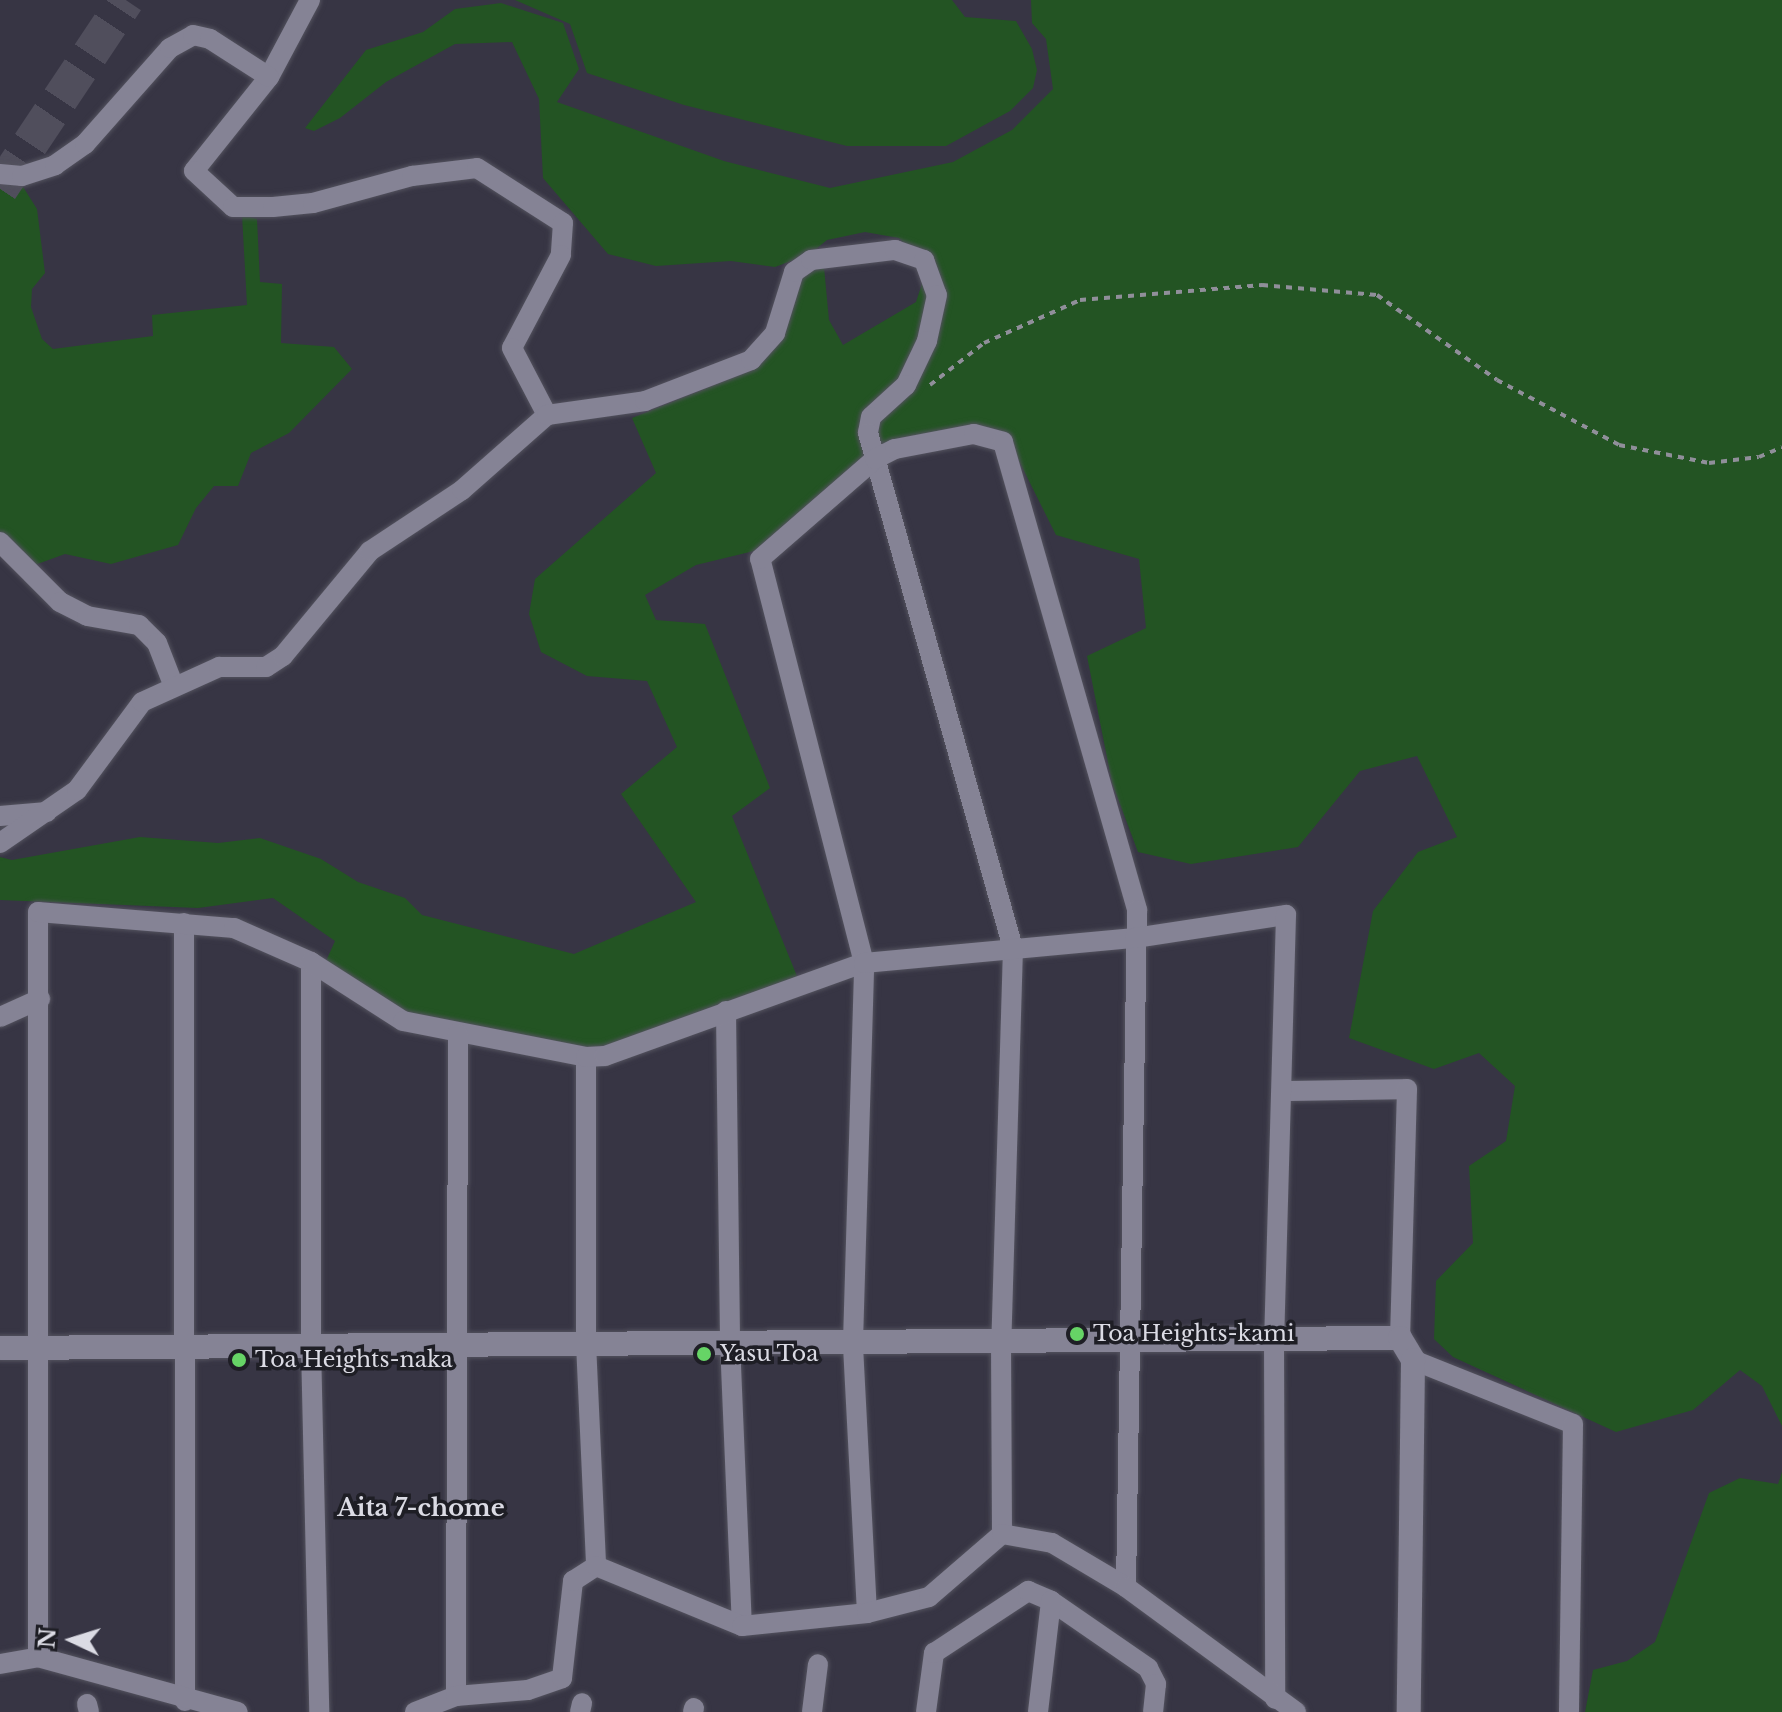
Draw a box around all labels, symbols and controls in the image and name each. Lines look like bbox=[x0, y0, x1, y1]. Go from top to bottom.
place label: Toa Heights-kami bbox=[1093, 1321, 1295, 1347]
marker: Toa Heights-kami bbox=[1068, 1325, 1086, 1343]
place label: Yasu Toa bbox=[720, 1341, 819, 1367]
marker: Yasu Toa bbox=[695, 1345, 713, 1363]
place label: Toa Heights-naka bbox=[255, 1347, 453, 1373]
marker: Toa Heights-naka bbox=[230, 1351, 248, 1369]
district label: Aita 7-chome bbox=[337, 1494, 505, 1522]
north arrow bbox=[32, 1600, 112, 1680]
text: N bbox=[33, 1627, 62, 1650]

